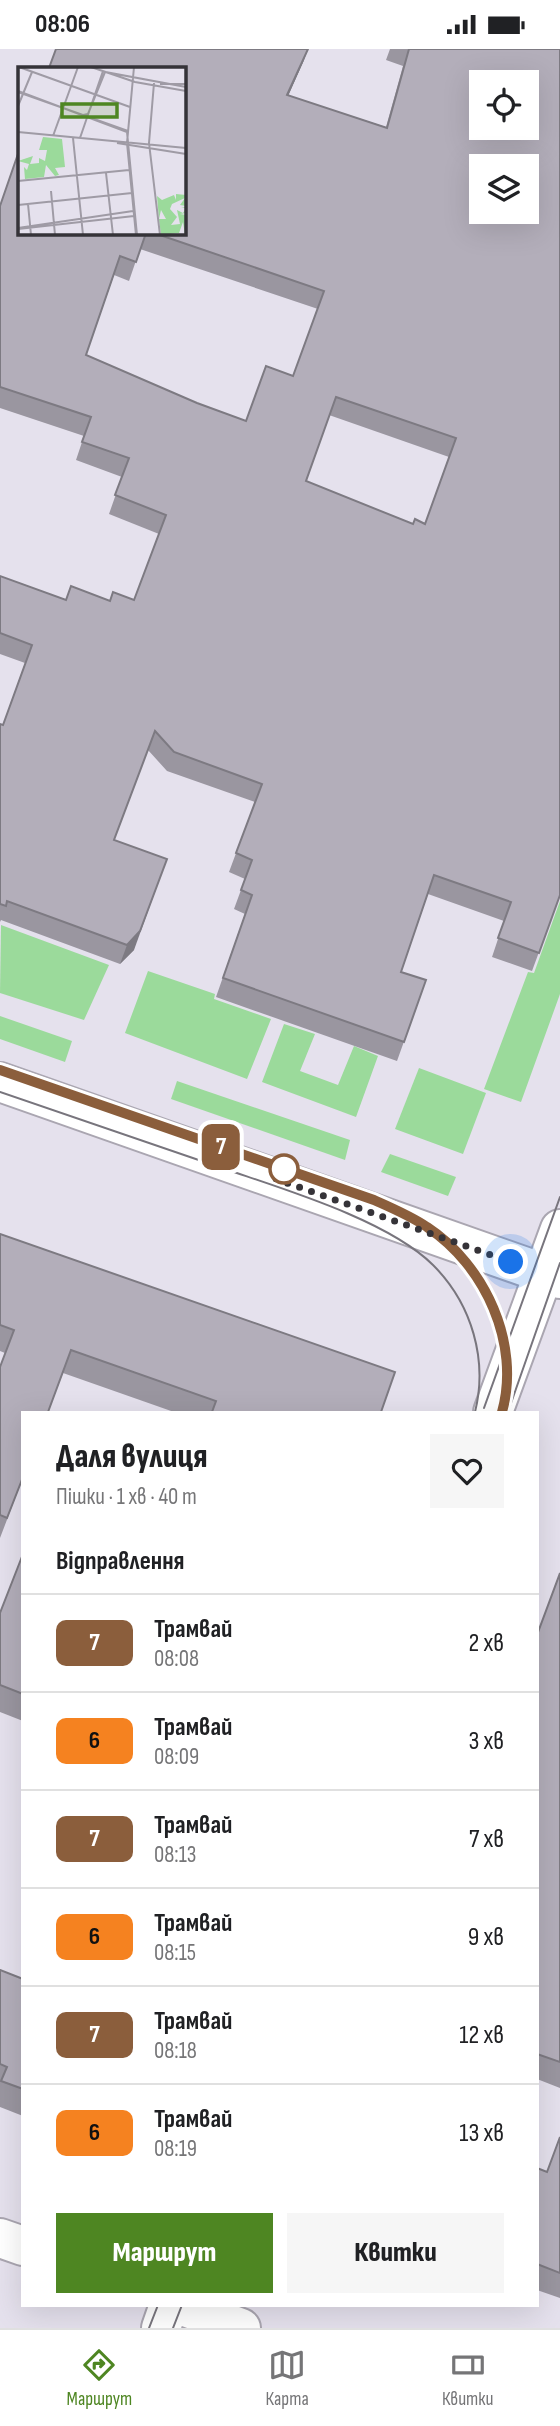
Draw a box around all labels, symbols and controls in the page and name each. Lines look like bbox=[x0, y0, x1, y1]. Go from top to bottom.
text: 08:06 bbox=[35, 9, 90, 40]
inset map bbox=[18, 67, 186, 235]
map controls bbox=[469, 70, 539, 224]
button: locate bbox=[469, 70, 539, 140]
button: layers bbox=[469, 154, 539, 224]
line badge: 7 bbox=[198, 1124, 244, 1170]
text: 7 bbox=[216, 1132, 226, 1161]
unlabelled marker bbox=[269, 1154, 299, 1184]
your location bbox=[493, 1244, 528, 1279]
button: heart bbox=[430, 1434, 504, 1508]
text: Даля вулиця bbox=[56, 1437, 208, 1477]
text: Пішки · 1 хв · 40 m bbox=[56, 1483, 197, 1511]
text: Відправлення bbox=[56, 1546, 184, 1577]
text: Трамвай bbox=[154, 1614, 232, 1645]
text: 7 bbox=[89, 1628, 100, 1657]
text: 2 хв bbox=[469, 1628, 504, 1659]
text: 08:08 bbox=[154, 1645, 199, 1673]
text: Трамвай bbox=[154, 1712, 232, 1743]
text: 6 bbox=[89, 1726, 100, 1755]
text: 3 хв bbox=[468, 1726, 504, 1757]
text: 08:09 bbox=[154, 1743, 199, 1771]
text: Трамвай bbox=[154, 1810, 232, 1841]
text: 7 bbox=[89, 1824, 100, 1853]
text: 7 хв bbox=[469, 1824, 504, 1855]
text: 08:13 bbox=[154, 1841, 196, 1869]
text: Трамвай bbox=[154, 1908, 232, 1939]
text: 6 bbox=[89, 1922, 100, 1951]
text: 9 хв bbox=[468, 1922, 504, 1953]
text: 08:15 bbox=[154, 1939, 196, 1967]
text: Трамвай bbox=[154, 2006, 232, 2037]
text: 7 bbox=[89, 2020, 100, 2049]
text: 12 хв bbox=[459, 2020, 504, 2051]
text: 08:18 bbox=[154, 2037, 197, 2065]
text: Трамвай bbox=[154, 2104, 232, 2135]
text: 6 bbox=[89, 2118, 100, 2147]
text: 13 хв bbox=[459, 2118, 504, 2149]
text: 08:19 bbox=[154, 2135, 197, 2163]
button: Маршрут bbox=[56, 2213, 273, 2293]
button: Квитки bbox=[287, 2213, 504, 2293]
tab: Маршрут bbox=[67, 2346, 132, 2411]
tab: Карта bbox=[266, 2346, 309, 2411]
tab: Квитки bbox=[442, 2346, 493, 2411]

